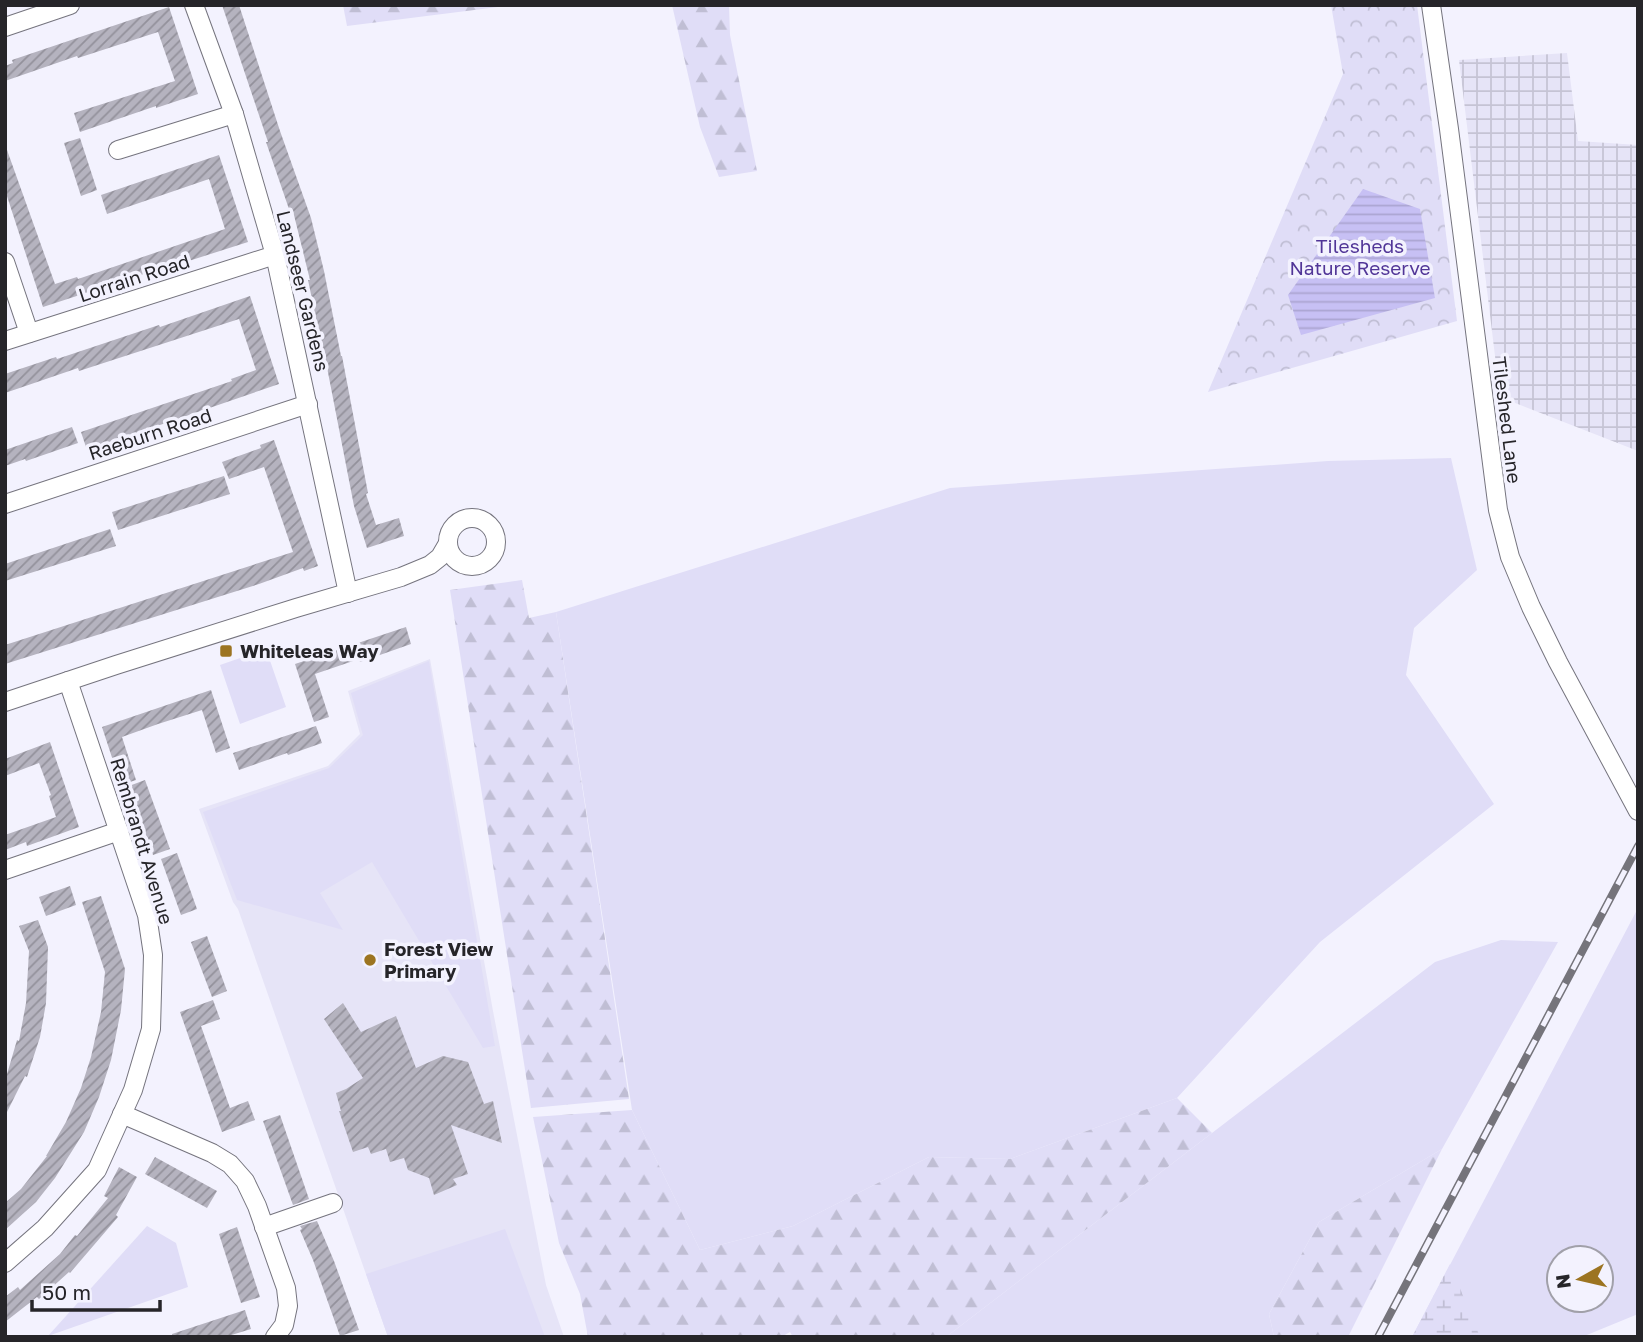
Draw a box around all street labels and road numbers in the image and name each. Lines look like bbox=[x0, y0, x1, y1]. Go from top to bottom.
street label: Landseer Gardens bbox=[272, 208, 335, 374]
street label: Lorrain Road bbox=[75, 249, 192, 306]
street label: Tileshed Lane bbox=[1488, 355, 1527, 485]
street label: Raeburn Road bbox=[85, 403, 214, 464]
street label: Rembrandt Avenue bbox=[106, 755, 179, 927]

